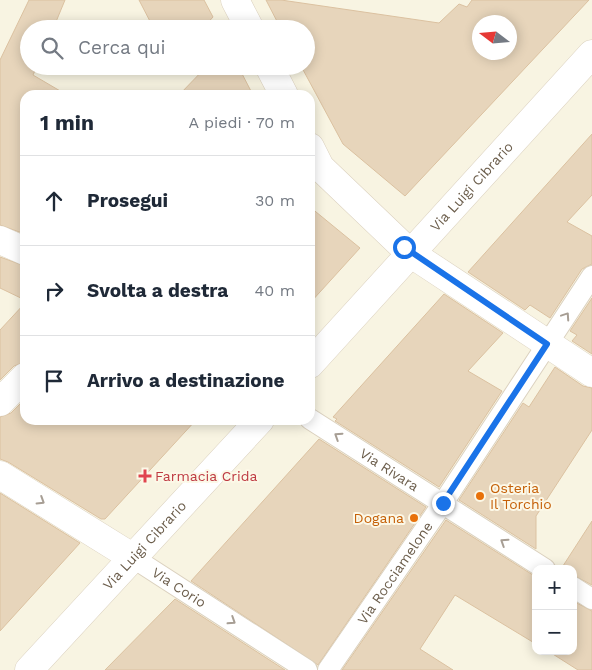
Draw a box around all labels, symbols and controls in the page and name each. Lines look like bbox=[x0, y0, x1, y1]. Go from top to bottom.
north arrow bbox=[472, 15, 517, 60]
search box bbox=[20, 20, 315, 75]
icon: search bbox=[38, 34, 66, 62]
text: Cerca qui bbox=[78, 36, 166, 59]
text: 1 min bbox=[40, 110, 94, 135]
text: A piedi · 70 m bbox=[189, 113, 295, 132]
street label: Via Luigi Cibrario bbox=[427, 138, 516, 234]
icon: ahead bbox=[40, 187, 68, 215]
text: Prosegui bbox=[87, 189, 168, 212]
text: 30 m bbox=[255, 191, 295, 210]
route start bbox=[393, 236, 416, 259]
icon: right bbox=[40, 277, 68, 305]
text: Svolta a destra bbox=[87, 279, 228, 302]
text: 40 m bbox=[255, 281, 295, 300]
one-way arrow bbox=[559, 312, 569, 321]
icon: arrive bbox=[40, 367, 68, 395]
text: Arrivo a destinazione bbox=[87, 369, 284, 392]
one-way arrow bbox=[334, 433, 343, 443]
street label: Via Rivara bbox=[357, 445, 422, 494]
place label: Farmacia Crida bbox=[155, 468, 257, 484]
marker: Farmacia Crida bbox=[139, 470, 151, 482]
place label: Osteria Il Torchio bbox=[490, 480, 552, 512]
marker: Osteria Il Torchio bbox=[474, 490, 486, 502]
route end bbox=[432, 492, 455, 515]
one-way arrow bbox=[36, 495, 45, 504]
street label: Via Luigi Cibrario bbox=[99, 497, 189, 593]
place label: Dogana bbox=[354, 510, 404, 526]
marker: Dogana bbox=[408, 512, 420, 524]
street label: Via Rocciamelone bbox=[354, 518, 436, 627]
one-way arrow bbox=[501, 539, 510, 549]
street label: Via Corio bbox=[149, 564, 209, 611]
map controls bbox=[532, 565, 577, 655]
button: + bbox=[532, 565, 577, 610]
button: − bbox=[532, 610, 577, 655]
one-way arrow bbox=[226, 615, 235, 625]

